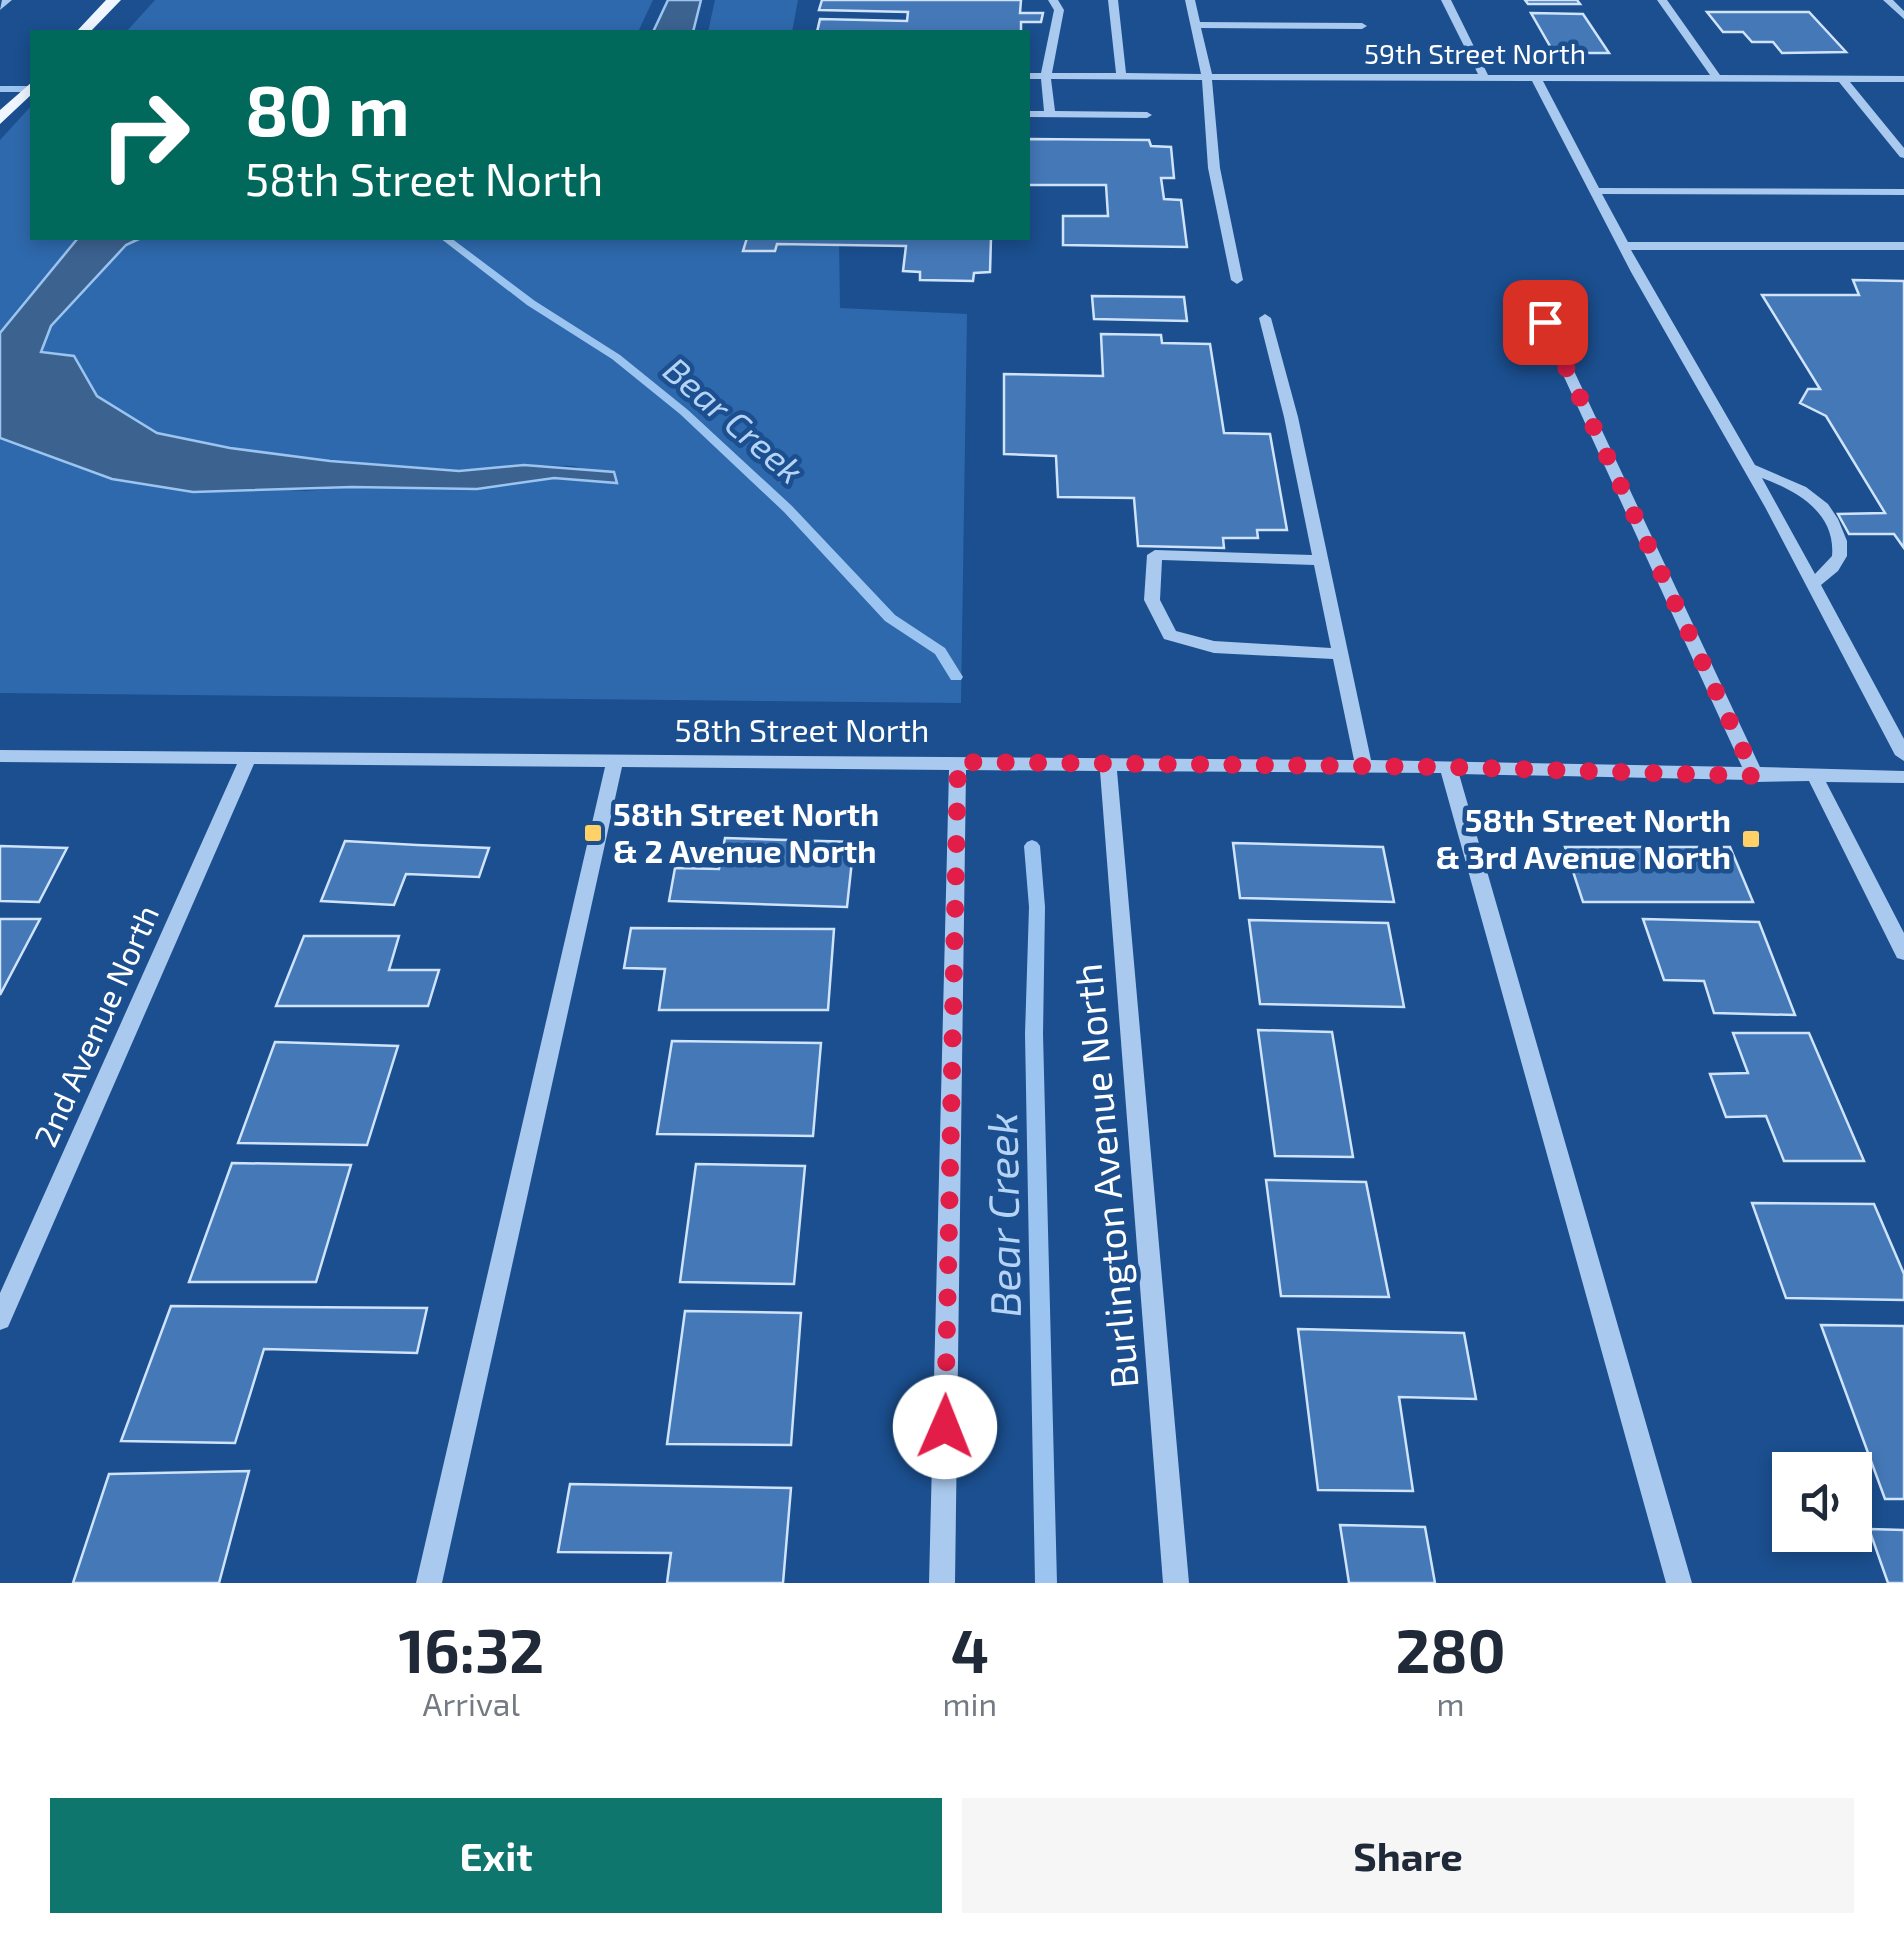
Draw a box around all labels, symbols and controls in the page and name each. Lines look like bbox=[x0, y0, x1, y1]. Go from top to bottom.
street label: 59th Street North bbox=[1364, 36, 1586, 70]
text: 80 m bbox=[245, 66, 410, 150]
icon: right bbox=[80, 70, 210, 200]
text: 58th Street North bbox=[245, 151, 603, 205]
pin bbox=[1503, 280, 1588, 365]
icon: arrive bbox=[1518, 295, 1573, 350]
water label: Bear Creek bbox=[656, 348, 813, 491]
street label: 58th Street North bbox=[675, 710, 929, 748]
place label: 58th Street North & 2 Avenue North bbox=[613, 794, 879, 869]
place label: 58th Street North & 3rd Avenue North bbox=[1435, 800, 1731, 875]
marker: 58th Street North & 2 Avenue North bbox=[582, 822, 604, 844]
marker: 58th Street North & 3rd Avenue North bbox=[1740, 828, 1762, 850]
street label: 2nd Avenue North bbox=[25, 899, 165, 1152]
street label: Burlington Avenue North bbox=[1064, 962, 1146, 1390]
water label: Bear Creek bbox=[975, 1112, 1029, 1318]
position arrow bbox=[893, 1375, 997, 1479]
map controls bbox=[1772, 1452, 1872, 1552]
button: sound bbox=[1772, 1452, 1872, 1552]
text: 16:32 bbox=[398, 1613, 544, 1685]
text: 4 bbox=[951, 1613, 989, 1685]
text: 280 bbox=[1395, 1613, 1506, 1685]
text: Arrival bbox=[423, 1684, 520, 1722]
text: min bbox=[942, 1684, 997, 1722]
text: m bbox=[1436, 1684, 1465, 1722]
button: Exit bbox=[50, 1798, 942, 1913]
button: Share bbox=[962, 1798, 1854, 1913]

